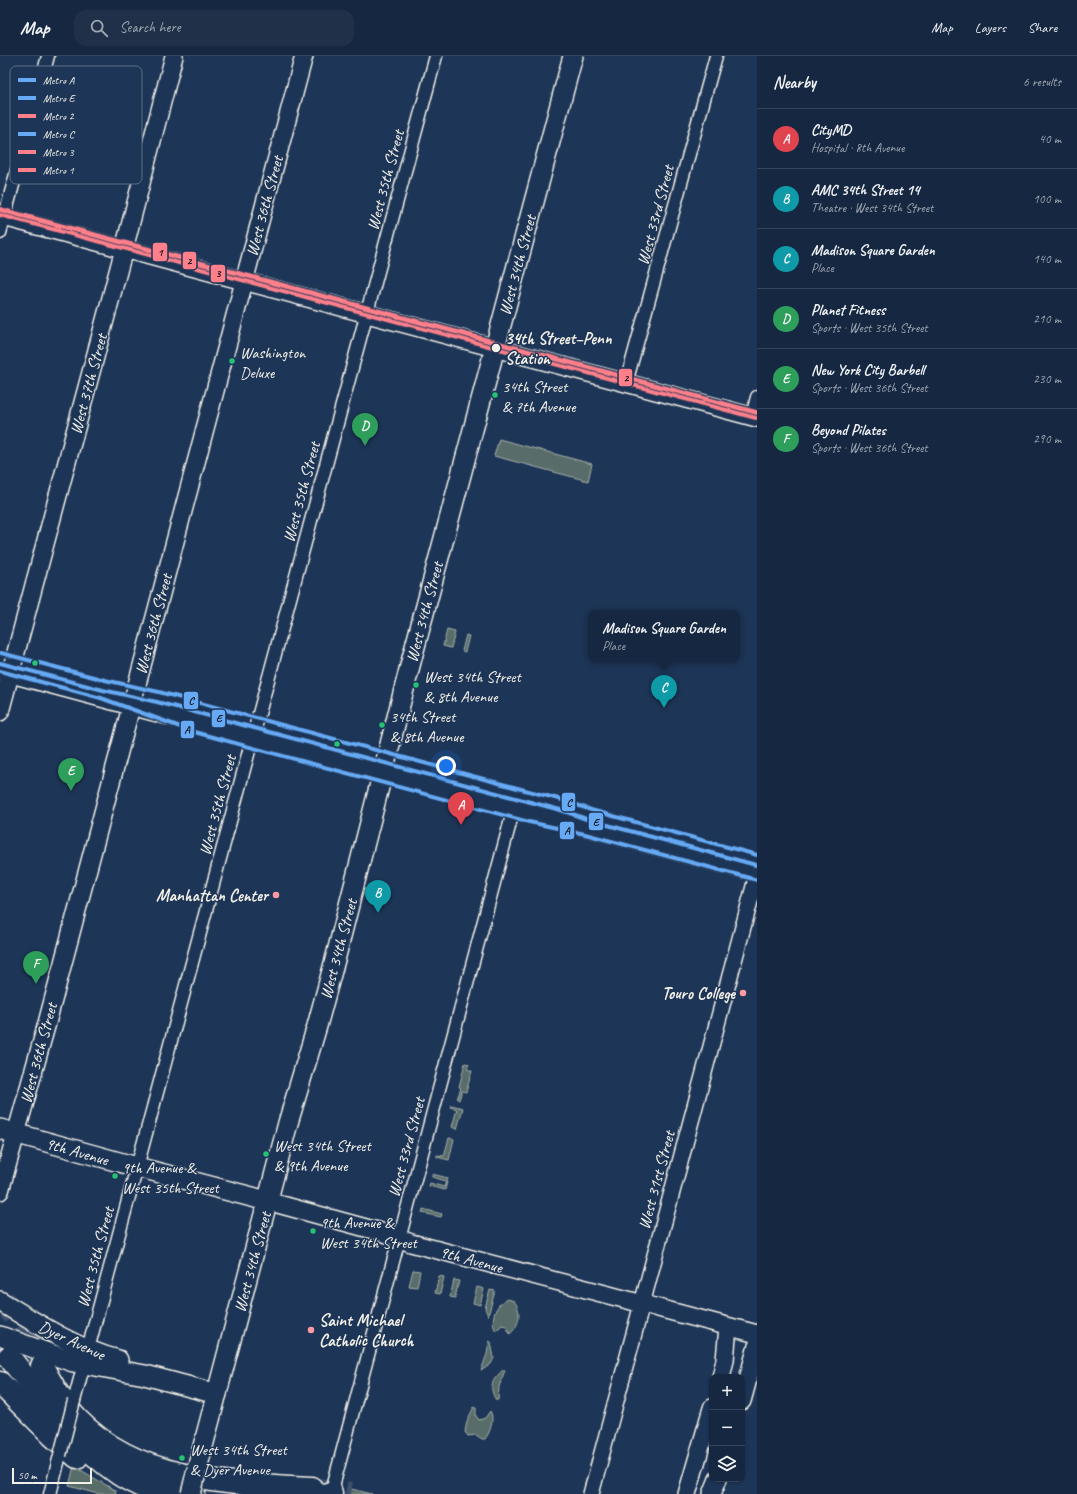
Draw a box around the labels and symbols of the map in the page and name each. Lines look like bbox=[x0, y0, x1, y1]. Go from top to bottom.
legend bbox=[10, 66, 142, 184]
text: Metro A bbox=[43, 73, 75, 87]
text: Metro E bbox=[43, 91, 76, 105]
text: Metro 2 bbox=[43, 109, 75, 123]
street label: West 35th Street bbox=[362, 125, 410, 233]
text: Metro C bbox=[43, 127, 76, 141]
text: Metro 3 bbox=[43, 145, 75, 159]
street label: West 36th Street bbox=[241, 151, 289, 259]
street label: West 33rd Street bbox=[632, 161, 679, 267]
text: Metro 1 bbox=[43, 163, 75, 177]
street label: West 34th Street bbox=[494, 210, 542, 318]
line badge: 1 bbox=[152, 242, 168, 262]
text: 1 bbox=[158, 245, 164, 259]
line badge: 2 bbox=[182, 251, 197, 270]
text: 2 bbox=[187, 254, 193, 268]
line badge: 3 bbox=[210, 264, 226, 283]
text: 3 bbox=[216, 266, 222, 280]
place label: 34th Street–Penn Station bbox=[505, 328, 613, 369]
street label: West 37th Street bbox=[65, 329, 113, 437]
marker: 34th Street–Penn Station bbox=[490, 342, 502, 354]
place label: Washington Deluxe bbox=[240, 343, 306, 383]
marker: Washington Deluxe bbox=[227, 356, 237, 366]
line badge: 2 bbox=[618, 368, 633, 387]
text: 2 bbox=[624, 371, 630, 385]
place label: 34th Street & 7th Avenue bbox=[502, 377, 577, 417]
marker: 34th Street & 7th Avenue bbox=[490, 390, 500, 400]
pin: D bbox=[352, 413, 378, 446]
street label: West 35th Street bbox=[278, 437, 326, 545]
street label: West 34th Street bbox=[401, 557, 449, 665]
street label: West 36th Street bbox=[130, 569, 178, 677]
unlabelled marker bbox=[30, 658, 40, 668]
place label: West 34th Street & 8th Avenue bbox=[424, 667, 523, 707]
pin: C bbox=[651, 675, 677, 708]
marker: West 34th Street & 8th Avenue bbox=[411, 680, 421, 690]
line badge: C bbox=[183, 691, 199, 710]
text: C bbox=[188, 693, 195, 707]
place label: 34th Street & 8th Avenue bbox=[390, 707, 465, 747]
line badge: E bbox=[211, 709, 226, 728]
text: E bbox=[216, 711, 224, 725]
line badge: A bbox=[180, 720, 195, 739]
marker: 34th Street & 8th Avenue bbox=[377, 720, 387, 730]
text: A bbox=[184, 722, 191, 736]
unlabelled marker bbox=[332, 739, 342, 749]
street label: West 35th Street bbox=[194, 750, 242, 858]
your location bbox=[436, 756, 456, 776]
pin: E bbox=[58, 758, 84, 791]
pin: A bbox=[448, 792, 474, 825]
line badge: C bbox=[561, 792, 576, 812]
text: C bbox=[566, 795, 573, 809]
line badge: E bbox=[588, 812, 604, 831]
text: E bbox=[593, 815, 601, 829]
line badge: A bbox=[559, 821, 575, 840]
text: A bbox=[564, 823, 571, 837]
pin: B bbox=[365, 880, 391, 913]
place label: Manhattan Center bbox=[156, 885, 270, 906]
marker: Manhattan Center bbox=[271, 890, 281, 900]
street label: West 34th Street bbox=[315, 894, 363, 1002]
pin: F bbox=[23, 951, 49, 984]
place label: Touro College bbox=[662, 983, 736, 1004]
marker: Touro College bbox=[738, 988, 748, 998]
street label: West 36th Street bbox=[15, 998, 63, 1106]
street label: West 33rd Street bbox=[383, 1093, 430, 1199]
street label: West 31st Street bbox=[633, 1126, 680, 1232]
street label: 9th Avenue bbox=[43, 1133, 112, 1171]
place label: West 34th Street & 9th Avenue bbox=[274, 1136, 373, 1176]
marker: West 34th Street & 9th Avenue bbox=[261, 1149, 271, 1159]
place label: 9th Avenue & West 35th Street bbox=[122, 1158, 221, 1198]
marker: 9th Avenue & West 35th Street bbox=[110, 1171, 120, 1181]
street label: West 35th Street bbox=[72, 1202, 120, 1310]
street label: West 34th Street bbox=[229, 1207, 277, 1315]
place label: 9th Avenue & West 34th Street bbox=[320, 1213, 419, 1253]
marker: 9th Avenue & West 34th Street bbox=[308, 1226, 318, 1236]
street label: 9th Avenue bbox=[437, 1241, 506, 1278]
place label: Saint Michael Catholic Church bbox=[319, 1310, 415, 1351]
street label: Dyer Avenue bbox=[35, 1316, 110, 1366]
marker: Saint Michael Catholic Church bbox=[306, 1325, 316, 1335]
place label: West 34th Street & Dyer Avenue bbox=[190, 1440, 289, 1480]
marker: West 34th Street & Dyer Avenue bbox=[177, 1453, 187, 1463]
scale bar bbox=[12, 1466, 92, 1485]

